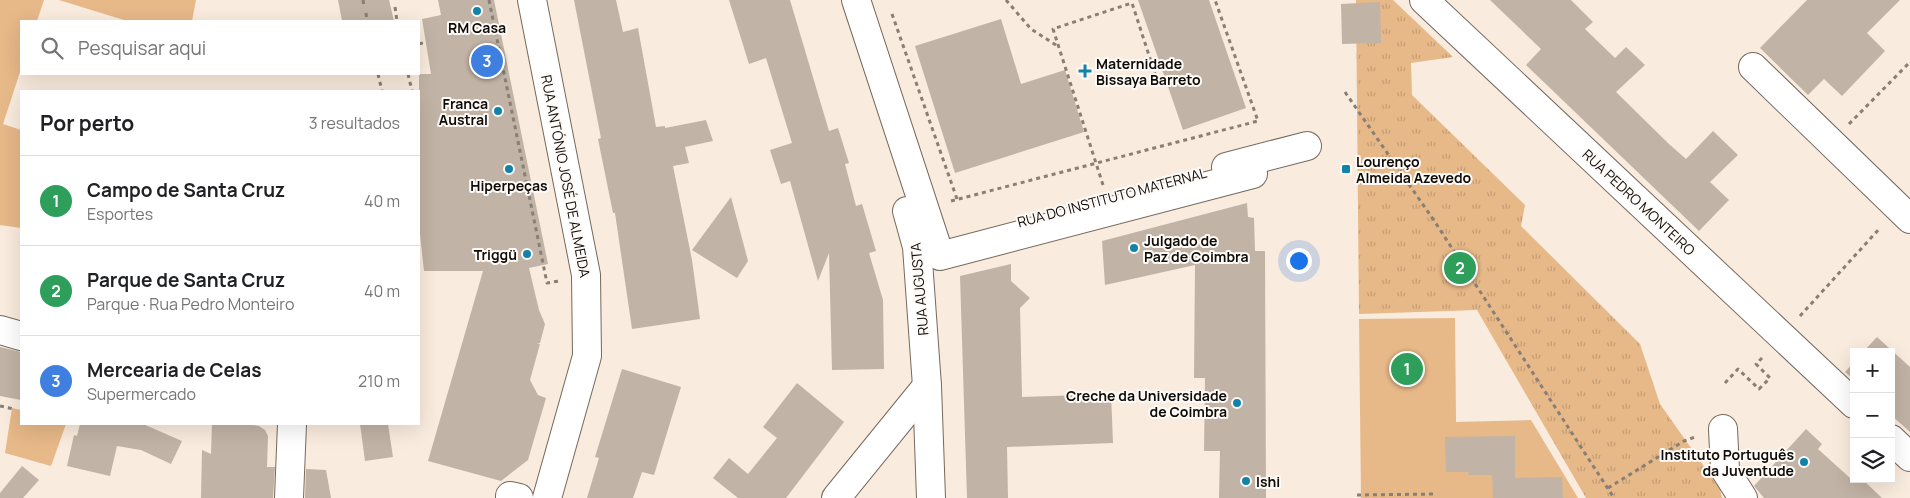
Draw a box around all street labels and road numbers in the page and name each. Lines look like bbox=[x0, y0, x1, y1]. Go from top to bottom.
street label: RUA ANTÓNIO JOSÉ DE ALMEIDA bbox=[537, 73, 595, 279]
street label: RUA PEDRO MONTEIRO bbox=[1579, 145, 1699, 259]
street label: RUA DO INSTITUTO MATERNAL bbox=[1015, 163, 1209, 231]
street label: RUA AUGUSTA bbox=[905, 242, 933, 336]

